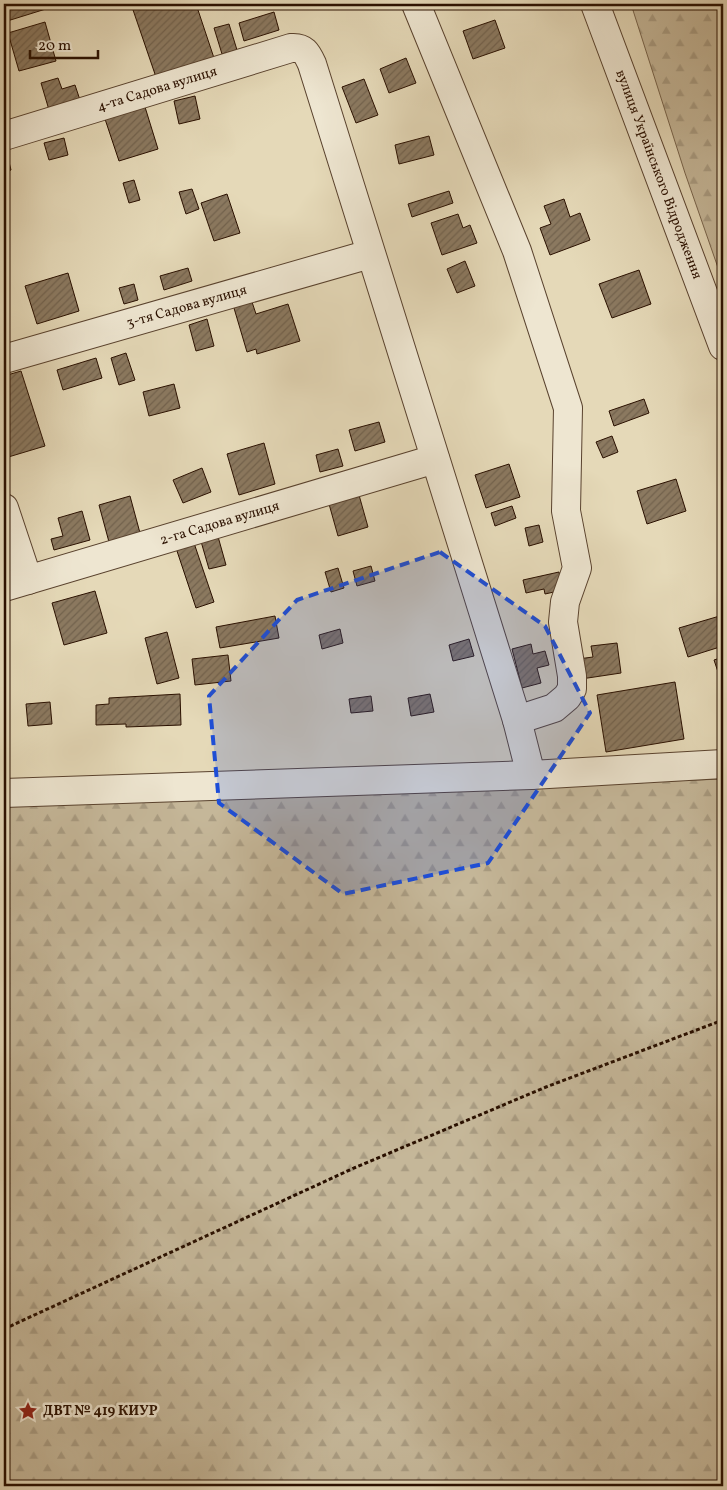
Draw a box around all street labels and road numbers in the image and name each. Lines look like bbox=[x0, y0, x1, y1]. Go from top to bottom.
street label: 4-та Садова вулиця bbox=[95, 62, 219, 116]
street label: вулиця Українського Відродження bbox=[611, 67, 707, 282]
street label: 3-тя Садова вулиця bbox=[124, 280, 249, 333]
street label: 2-га Садова вулиця bbox=[158, 496, 282, 550]

